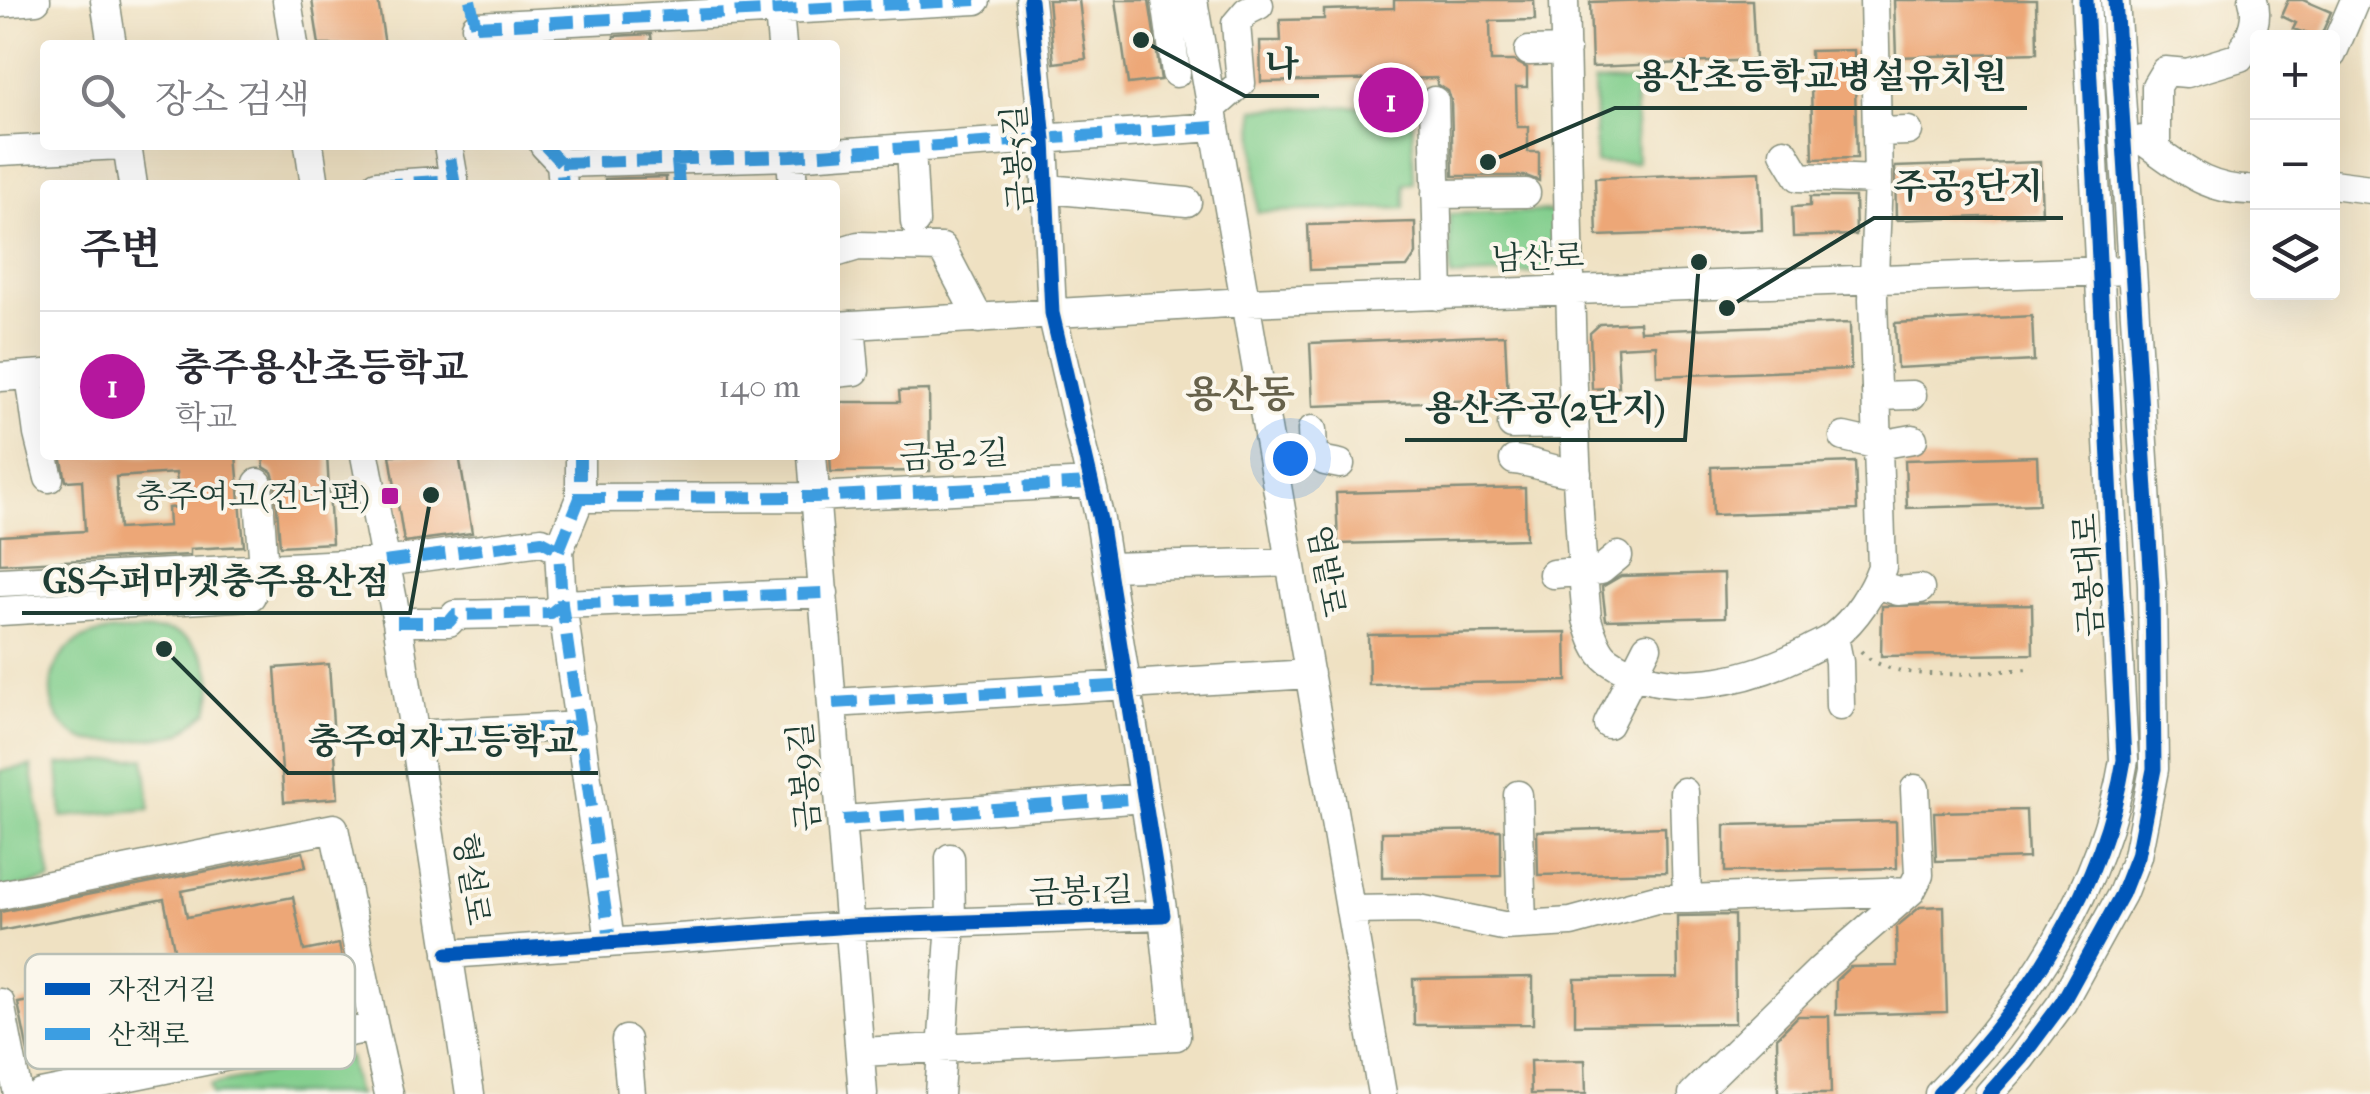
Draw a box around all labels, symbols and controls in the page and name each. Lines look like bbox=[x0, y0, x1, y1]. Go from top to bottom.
map controls bbox=[2250, 30, 2340, 300]
button: + bbox=[2250, 30, 2340, 120]
callout: 나 bbox=[1245, 31, 1319, 96]
search box bbox=[40, 40, 840, 150]
callout: 용산초등학교병설유치원 bbox=[1615, 43, 2027, 108]
text: 나 bbox=[1265, 44, 1299, 85]
text: 용산초등학교병설유치원 bbox=[1635, 56, 2007, 97]
pin: 1 bbox=[1358, 62, 1424, 138]
icon: search bbox=[75, 68, 130, 123]
text: 장소 검색 bbox=[155, 77, 310, 122]
street label: 금봉5길 bbox=[995, 104, 1040, 212]
button: − bbox=[2250, 120, 2340, 210]
callout: 주공3단지 bbox=[1874, 153, 2063, 218]
text: 주공3단지 bbox=[1893, 166, 2043, 207]
button: layers bbox=[2250, 210, 2340, 300]
text: 주변 bbox=[80, 225, 161, 274]
street label: 남산로 bbox=[1491, 237, 1585, 278]
text: 충주용산초등학교 bbox=[175, 345, 469, 390]
text: 1 bbox=[107, 368, 118, 405]
text: 140 m bbox=[719, 368, 800, 405]
district label: 용산동 bbox=[1185, 372, 1295, 417]
callout: 용산주공(2단지) bbox=[1405, 375, 1685, 440]
text: 용산주공(2단지) bbox=[1425, 388, 1665, 429]
text: 학교 bbox=[175, 399, 237, 436]
your location bbox=[1265, 433, 1316, 484]
street label: 금봉2길 bbox=[899, 434, 1010, 477]
place label: 충주여고(건너편) bbox=[136, 478, 370, 515]
marker: 충주여고(건너편) bbox=[379, 485, 401, 507]
street label: 금봉대로 bbox=[2067, 512, 2110, 638]
street label: 염밭로 bbox=[1300, 522, 1353, 620]
callout: GS수퍼마켓충주용산점 bbox=[22, 548, 410, 613]
text: GS수퍼마켓충주용산점 bbox=[42, 561, 390, 602]
callout: 충주여자고등학교 bbox=[288, 708, 598, 773]
text: 충주여자고등학교 bbox=[308, 721, 578, 762]
street label: 금봉9길 bbox=[781, 721, 828, 833]
street label: 형설로 bbox=[446, 830, 497, 928]
street label: 금봉1길 bbox=[1028, 871, 1134, 912]
legend bbox=[25, 954, 355, 1069]
text: 자전거길 bbox=[108, 973, 216, 1006]
text: 산책로 bbox=[108, 1018, 189, 1051]

